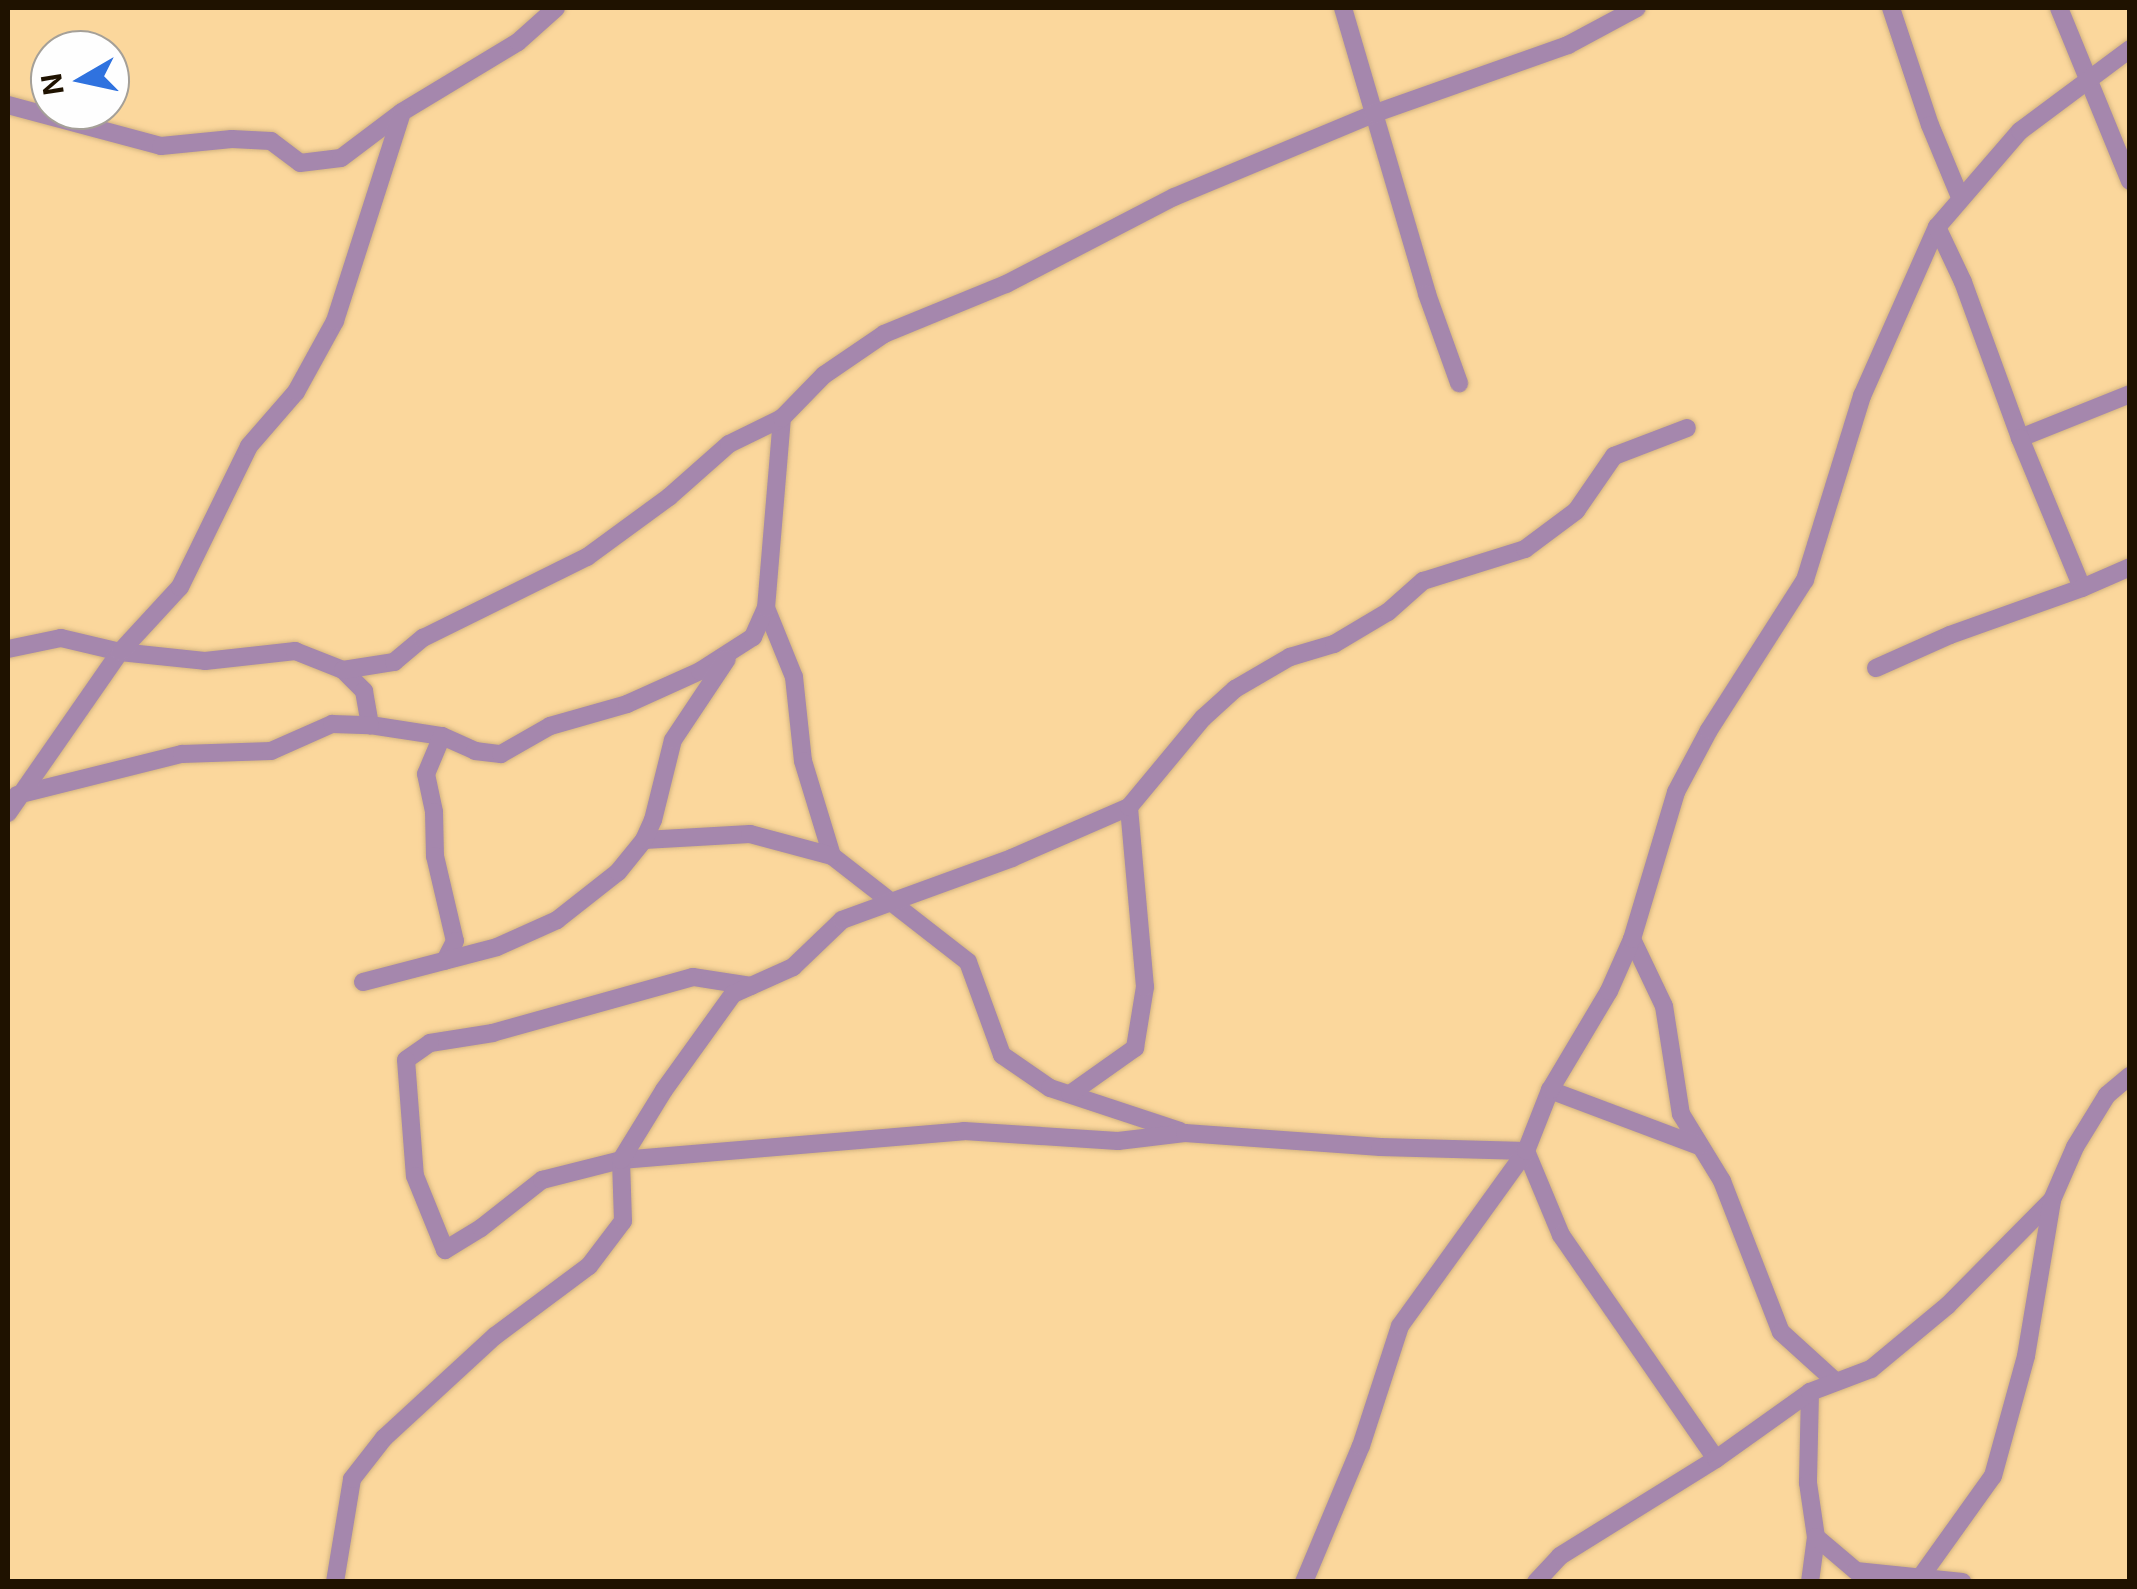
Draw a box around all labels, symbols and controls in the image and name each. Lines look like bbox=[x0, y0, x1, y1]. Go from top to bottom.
north arrow bbox=[30, 30, 130, 130]
text: N bbox=[34, 71, 71, 98]

